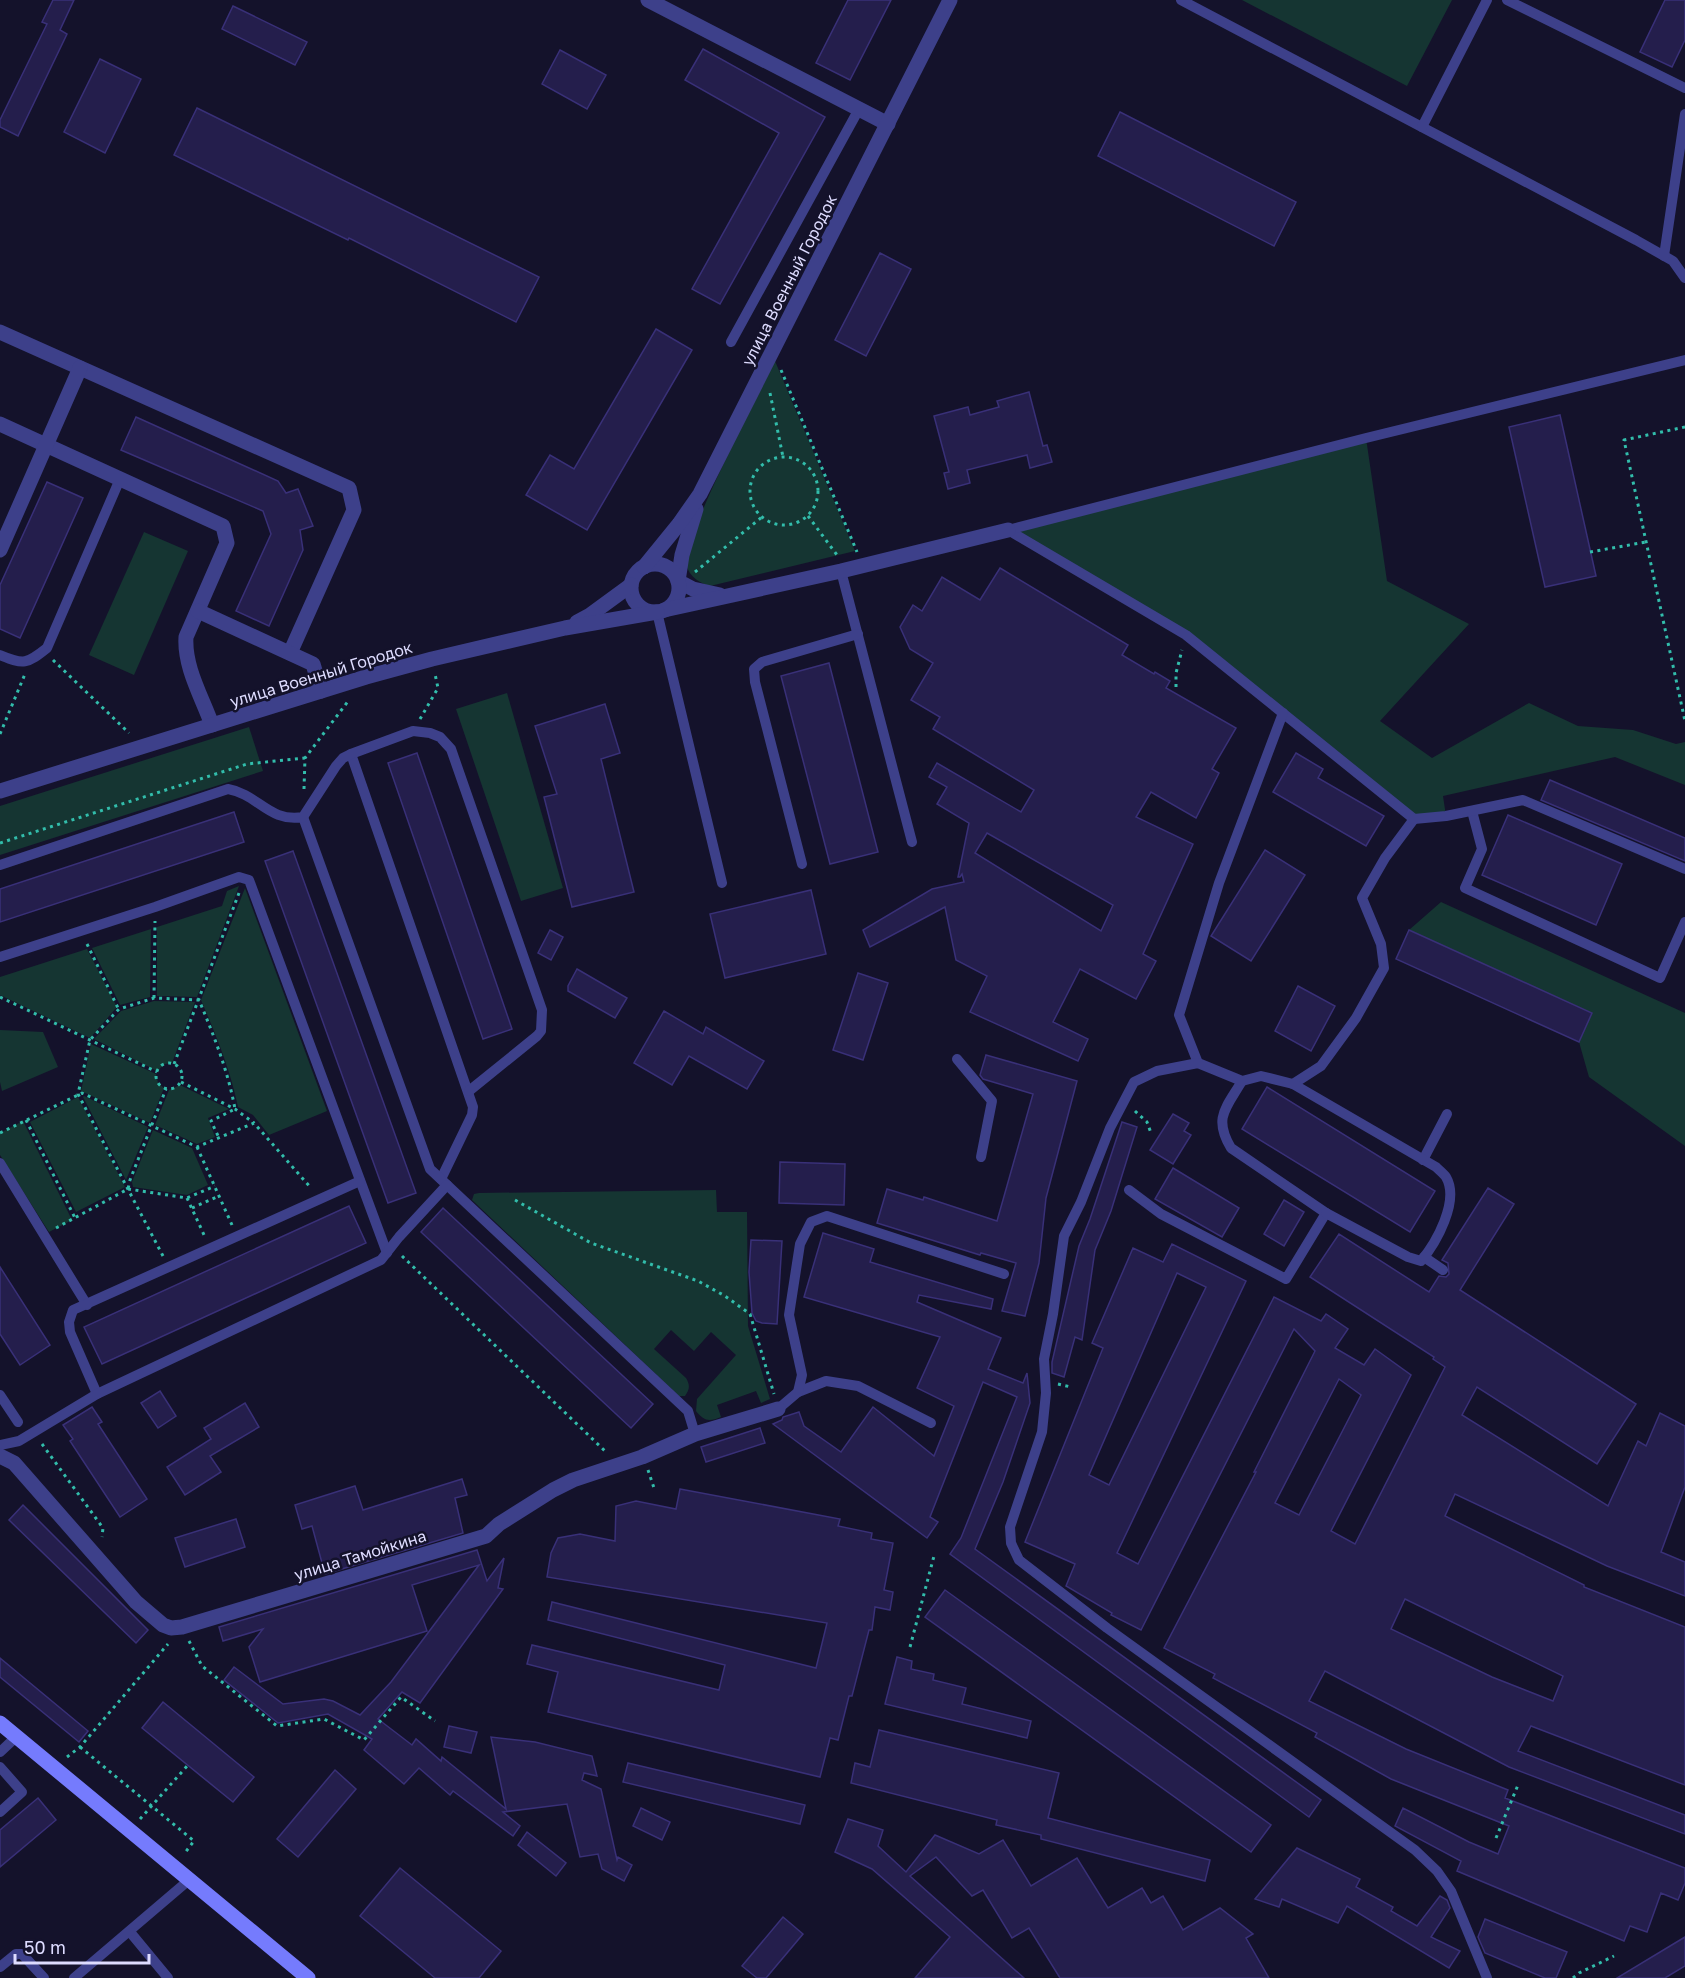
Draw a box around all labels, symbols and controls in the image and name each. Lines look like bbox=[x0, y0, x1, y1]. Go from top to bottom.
street label: улица Военный Городок bbox=[737, 191, 841, 369]
street label: улица Военный Городок bbox=[227, 637, 415, 711]
street label: улица Тамойкина bbox=[292, 1525, 428, 1585]
scale bar bbox=[15, 1927, 148, 1965]
text: 50 m bbox=[24, 1936, 66, 1958]

